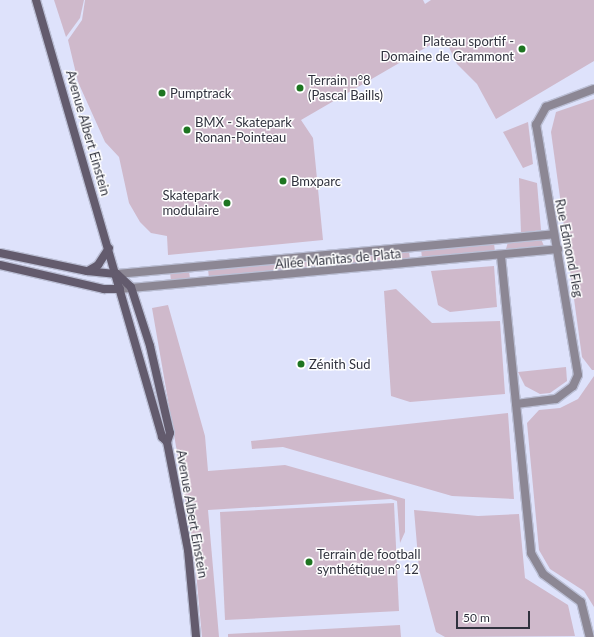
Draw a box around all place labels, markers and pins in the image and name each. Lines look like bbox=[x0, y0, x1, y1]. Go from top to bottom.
place label: Plateau sportif - Domaine de Grammont bbox=[381, 34, 514, 65]
marker: Plateau sportif - Domaine de Grammont bbox=[517, 44, 527, 54]
place label: Terrain n°8 (Pascal Baills) bbox=[308, 73, 383, 104]
marker: Terrain n°8 (Pascal Baills) bbox=[295, 83, 305, 93]
place label: Pumptrack bbox=[170, 85, 231, 101]
marker: Pumptrack bbox=[157, 88, 167, 98]
place label: BMX - Skatepark Ronan-Pointeau bbox=[195, 115, 292, 146]
marker: BMX - Skatepark Ronan-Pointeau bbox=[182, 125, 192, 135]
place label: Bmxparc bbox=[291, 173, 341, 189]
marker: Bmxparc bbox=[278, 176, 288, 186]
place label: Skatepark modulaire bbox=[162, 188, 219, 219]
marker: Skatepark modulaire bbox=[222, 198, 232, 208]
place label: Zénith Sud bbox=[309, 356, 370, 372]
marker: Zénith Sud bbox=[296, 359, 306, 369]
place label: Terrain de football synthétique n° 12 bbox=[317, 547, 420, 578]
marker: Terrain de football synthétique n° 12 bbox=[304, 557, 314, 567]

